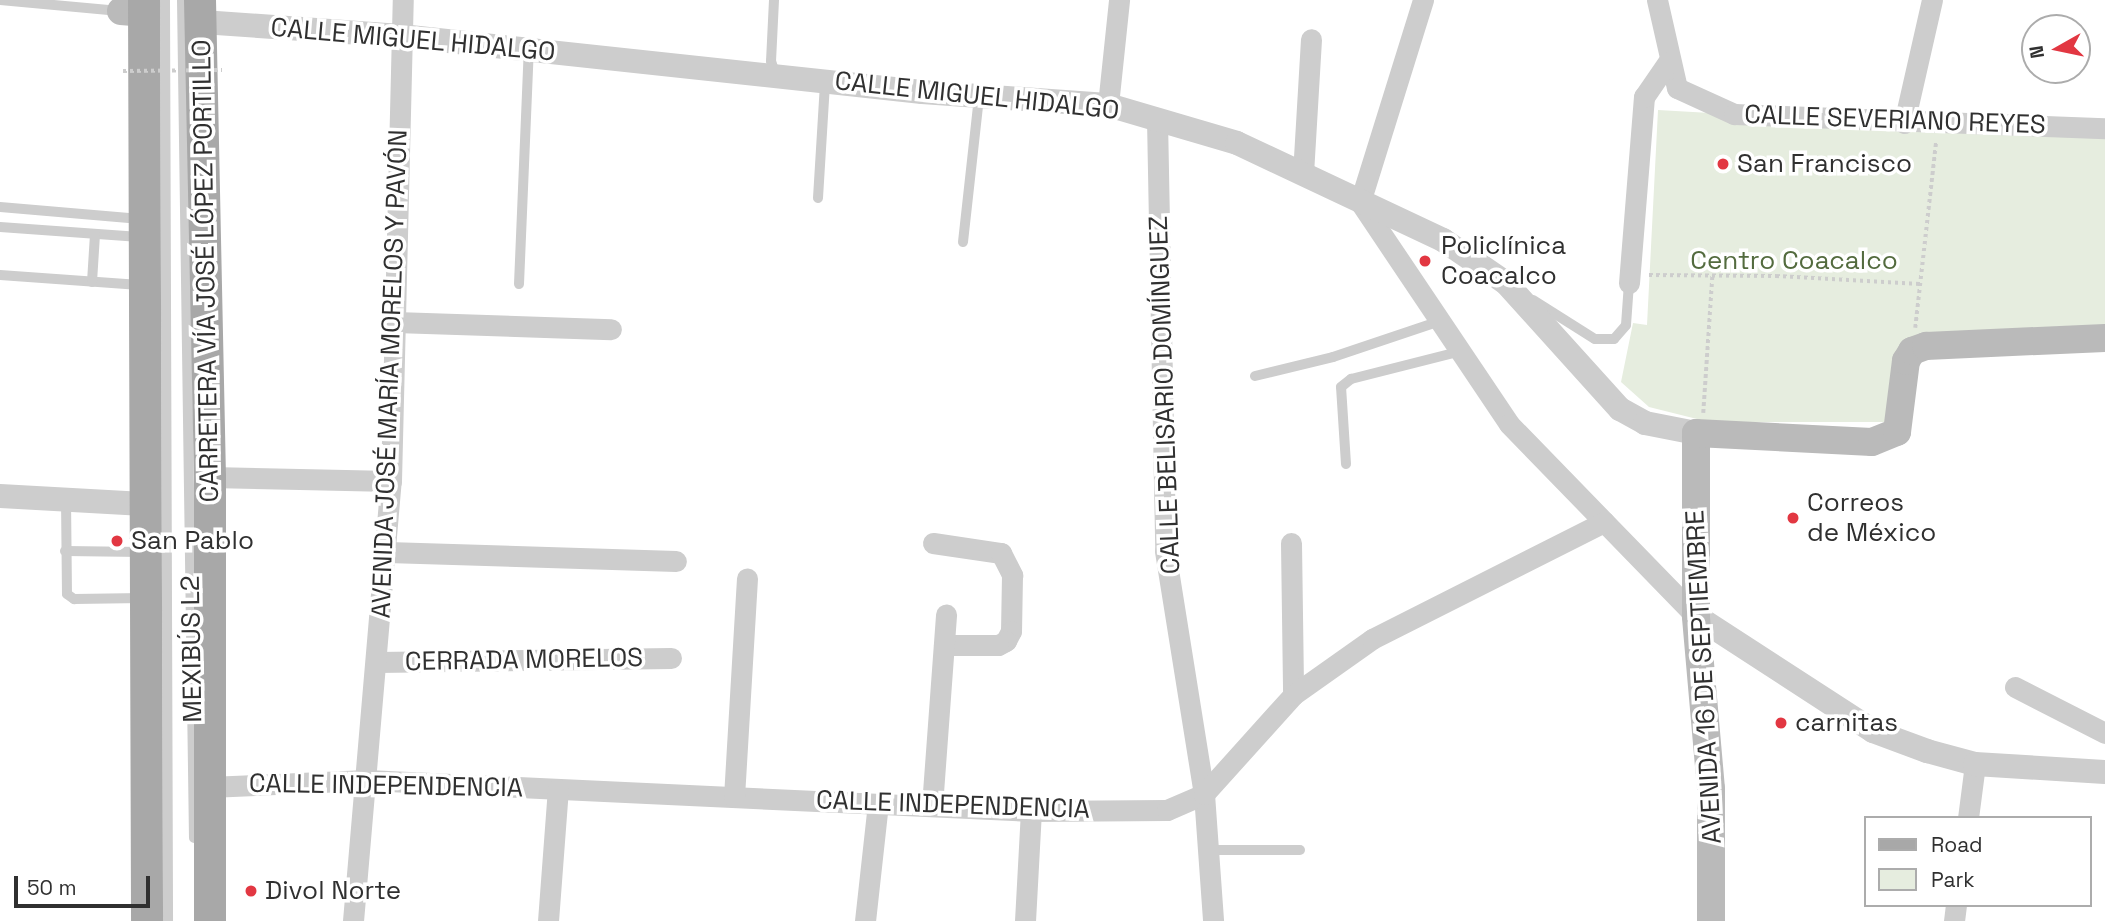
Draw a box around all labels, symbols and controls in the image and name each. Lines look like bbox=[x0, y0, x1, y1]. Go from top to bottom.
street label: CALLE MIGUEL HIDALGO bbox=[269, 12, 557, 68]
north arrow bbox=[2021, 14, 2091, 84]
street label: CARRETERA VÍA JOSÉ LÓPEZ PORTILLO bbox=[186, 39, 226, 503]
text: N bbox=[2023, 44, 2050, 60]
street label: CALLE MIGUEL HIDALGO bbox=[833, 66, 1121, 126]
street label: CALLE SEVERIANO REYES bbox=[1744, 99, 2046, 141]
street label: AVENIDA JOSÉ MARÍA MORELOS Y PAVÓN bbox=[366, 128, 414, 620]
place label: San Francisco bbox=[1737, 148, 1912, 180]
marker: San Francisco bbox=[1715, 156, 1731, 172]
street label: CALLE BELISARIO DOMÍNGUEZ bbox=[1143, 215, 1187, 575]
place label: Policlínica Coacalco bbox=[1441, 230, 1566, 292]
park label: Centro Coacalco bbox=[1690, 245, 1898, 277]
marker: Policlínica Coacalco bbox=[1415, 251, 1435, 271]
place label: Correos de México bbox=[1807, 487, 1936, 548]
street label: AVENIDA 16 DE SEPTIEMBRE bbox=[1680, 509, 1728, 845]
marker: Correos de México bbox=[1785, 510, 1801, 526]
place label: San Pablo bbox=[131, 525, 254, 557]
marker: San Pablo bbox=[109, 533, 125, 549]
street label: MEXIBÚS L2 bbox=[175, 575, 209, 723]
street label: CERRADA MORELOS bbox=[404, 642, 644, 678]
place label: carnitas bbox=[1795, 707, 1898, 739]
marker: carnitas bbox=[1773, 715, 1789, 731]
street label: CALLE INDEPENDENCIA bbox=[249, 768, 523, 804]
street label: CALLE INDEPENDENCIA bbox=[815, 785, 1091, 825]
legend bbox=[1864, 816, 2091, 907]
text: Road bbox=[1931, 831, 1983, 858]
scale bar bbox=[18, 862, 154, 906]
text: Park bbox=[1931, 866, 1975, 893]
text: 50 m bbox=[27, 874, 77, 901]
place label: Divol Norte bbox=[265, 875, 401, 907]
marker: Divol Norte bbox=[243, 883, 259, 899]

